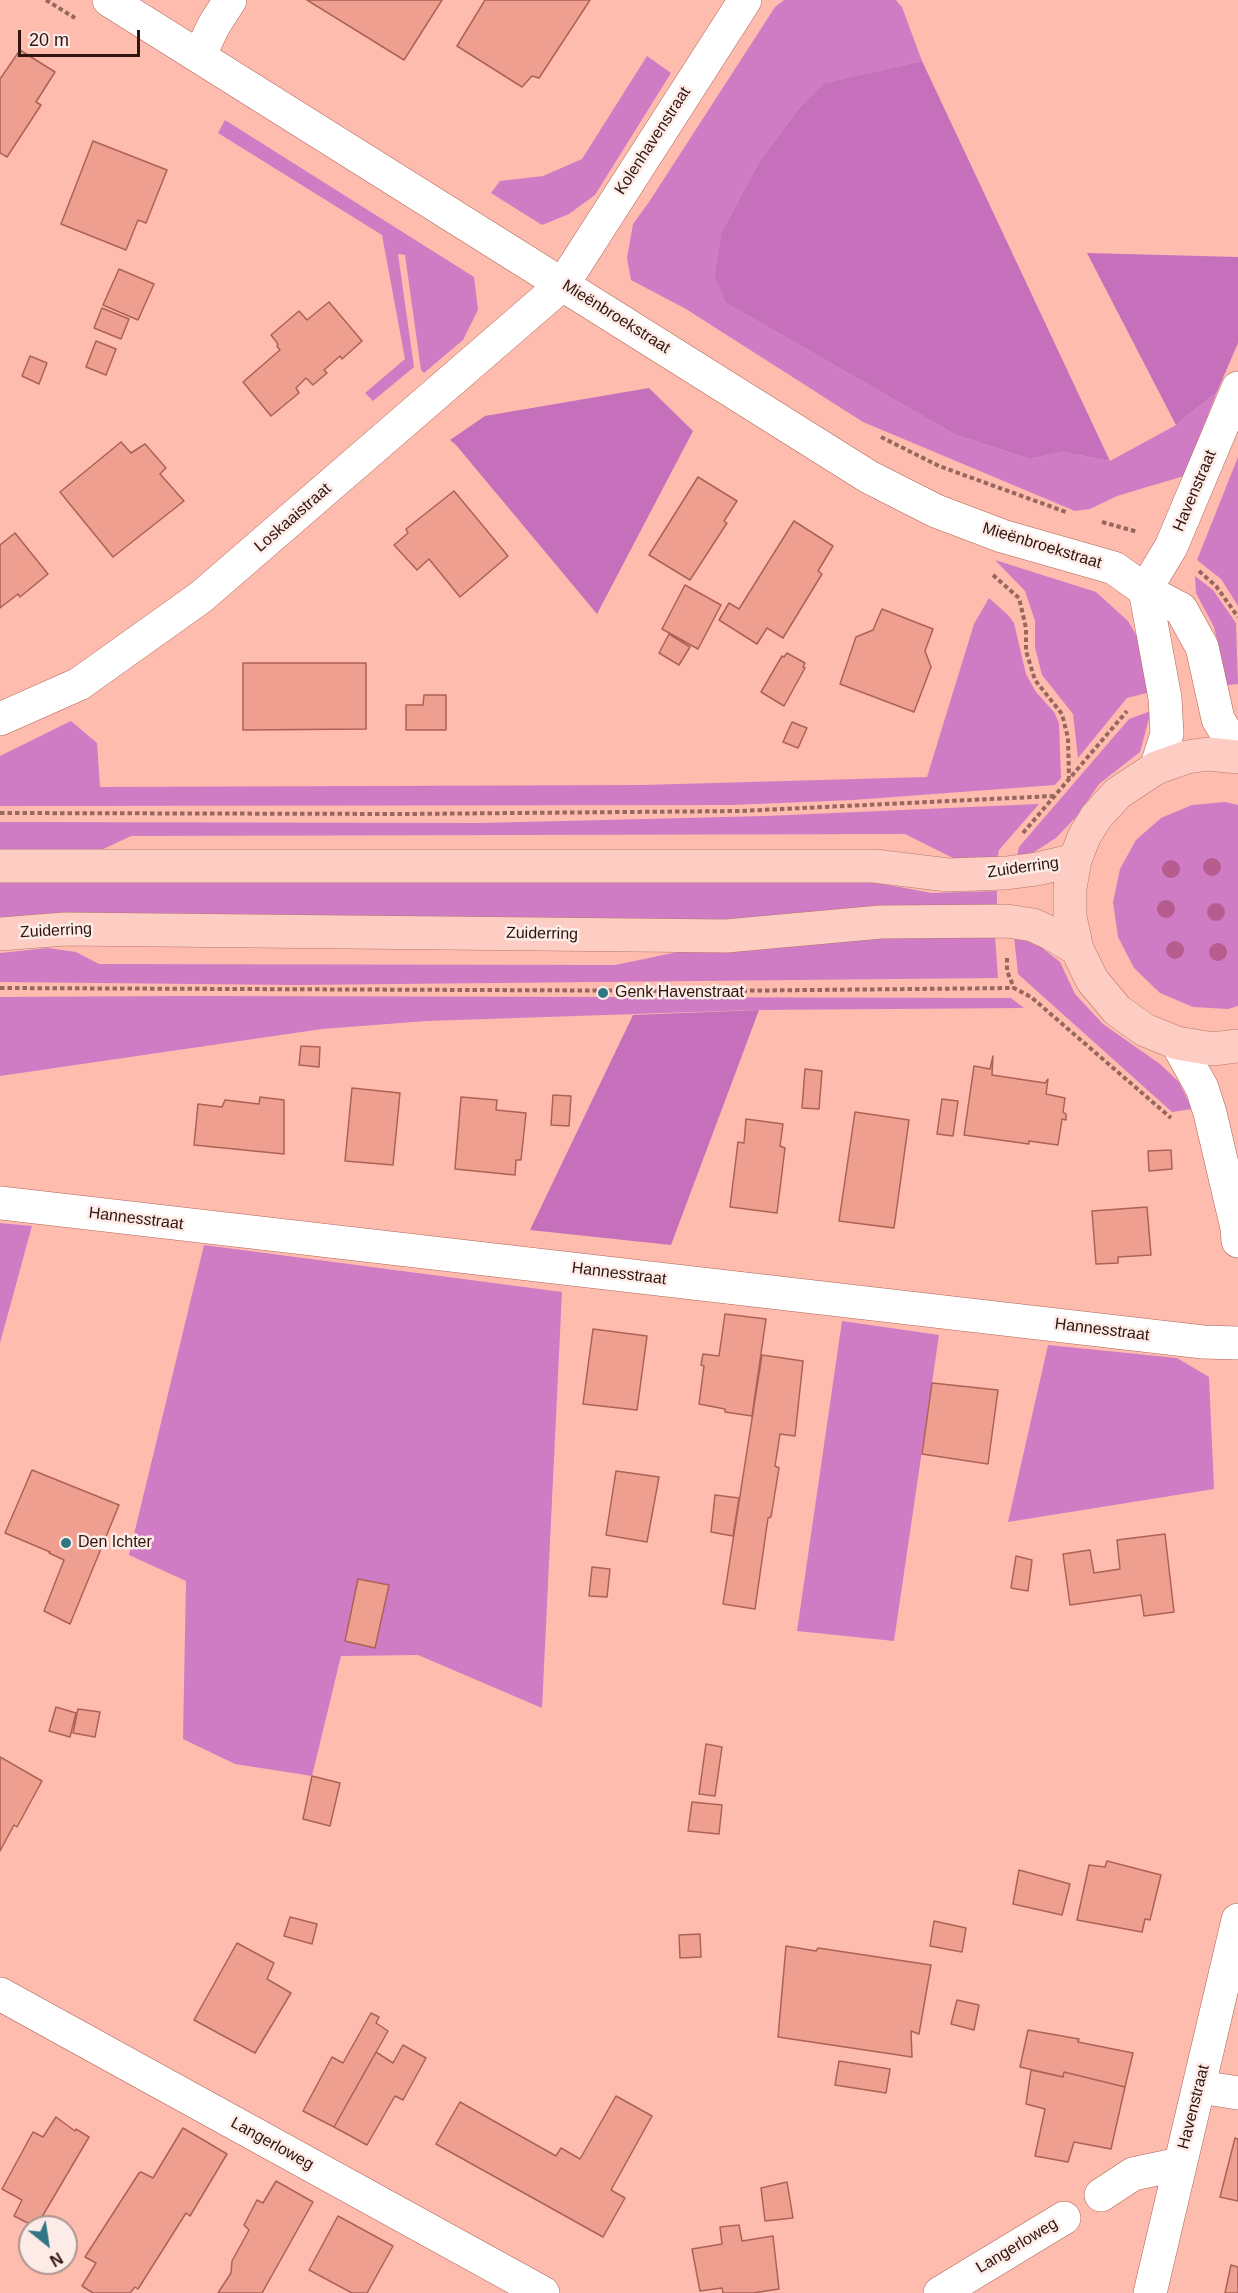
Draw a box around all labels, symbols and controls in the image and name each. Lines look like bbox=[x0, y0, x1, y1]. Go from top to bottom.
scale bar bbox=[21, 18, 142, 56]
text: 20 m bbox=[29, 30, 69, 50]
street label: Kolenhavenstraat bbox=[611, 84, 695, 198]
street label: Mieënbroekstraat bbox=[558, 276, 674, 358]
street label: Havenstraat bbox=[1169, 448, 1221, 534]
street label: Loskaaistraat bbox=[251, 480, 335, 556]
street label: Mieënbroekstraat bbox=[980, 519, 1104, 573]
street label: Zuiderring bbox=[986, 853, 1060, 883]
street label: Zuiderring bbox=[20, 920, 92, 942]
street label: Zuiderring bbox=[506, 924, 578, 944]
place label: Genk Havenstraat bbox=[615, 983, 744, 1003]
marker: Genk Havenstraat bbox=[596, 986, 610, 1000]
street label: Hannesstraat bbox=[88, 1204, 184, 1234]
street label: Hannesstraat bbox=[571, 1259, 667, 1289]
street label: Hannesstraat bbox=[1054, 1315, 1150, 1345]
place label: Den Ichter bbox=[78, 1533, 152, 1553]
marker: Den Ichter bbox=[59, 1536, 73, 1550]
street label: Havenstraat bbox=[1174, 2063, 1214, 2151]
street label: Langerloweg bbox=[227, 2113, 317, 2175]
street label: Langerloweg bbox=[973, 2214, 1061, 2278]
north arrow bbox=[18, 2215, 78, 2275]
text: N bbox=[47, 2249, 66, 2270]

